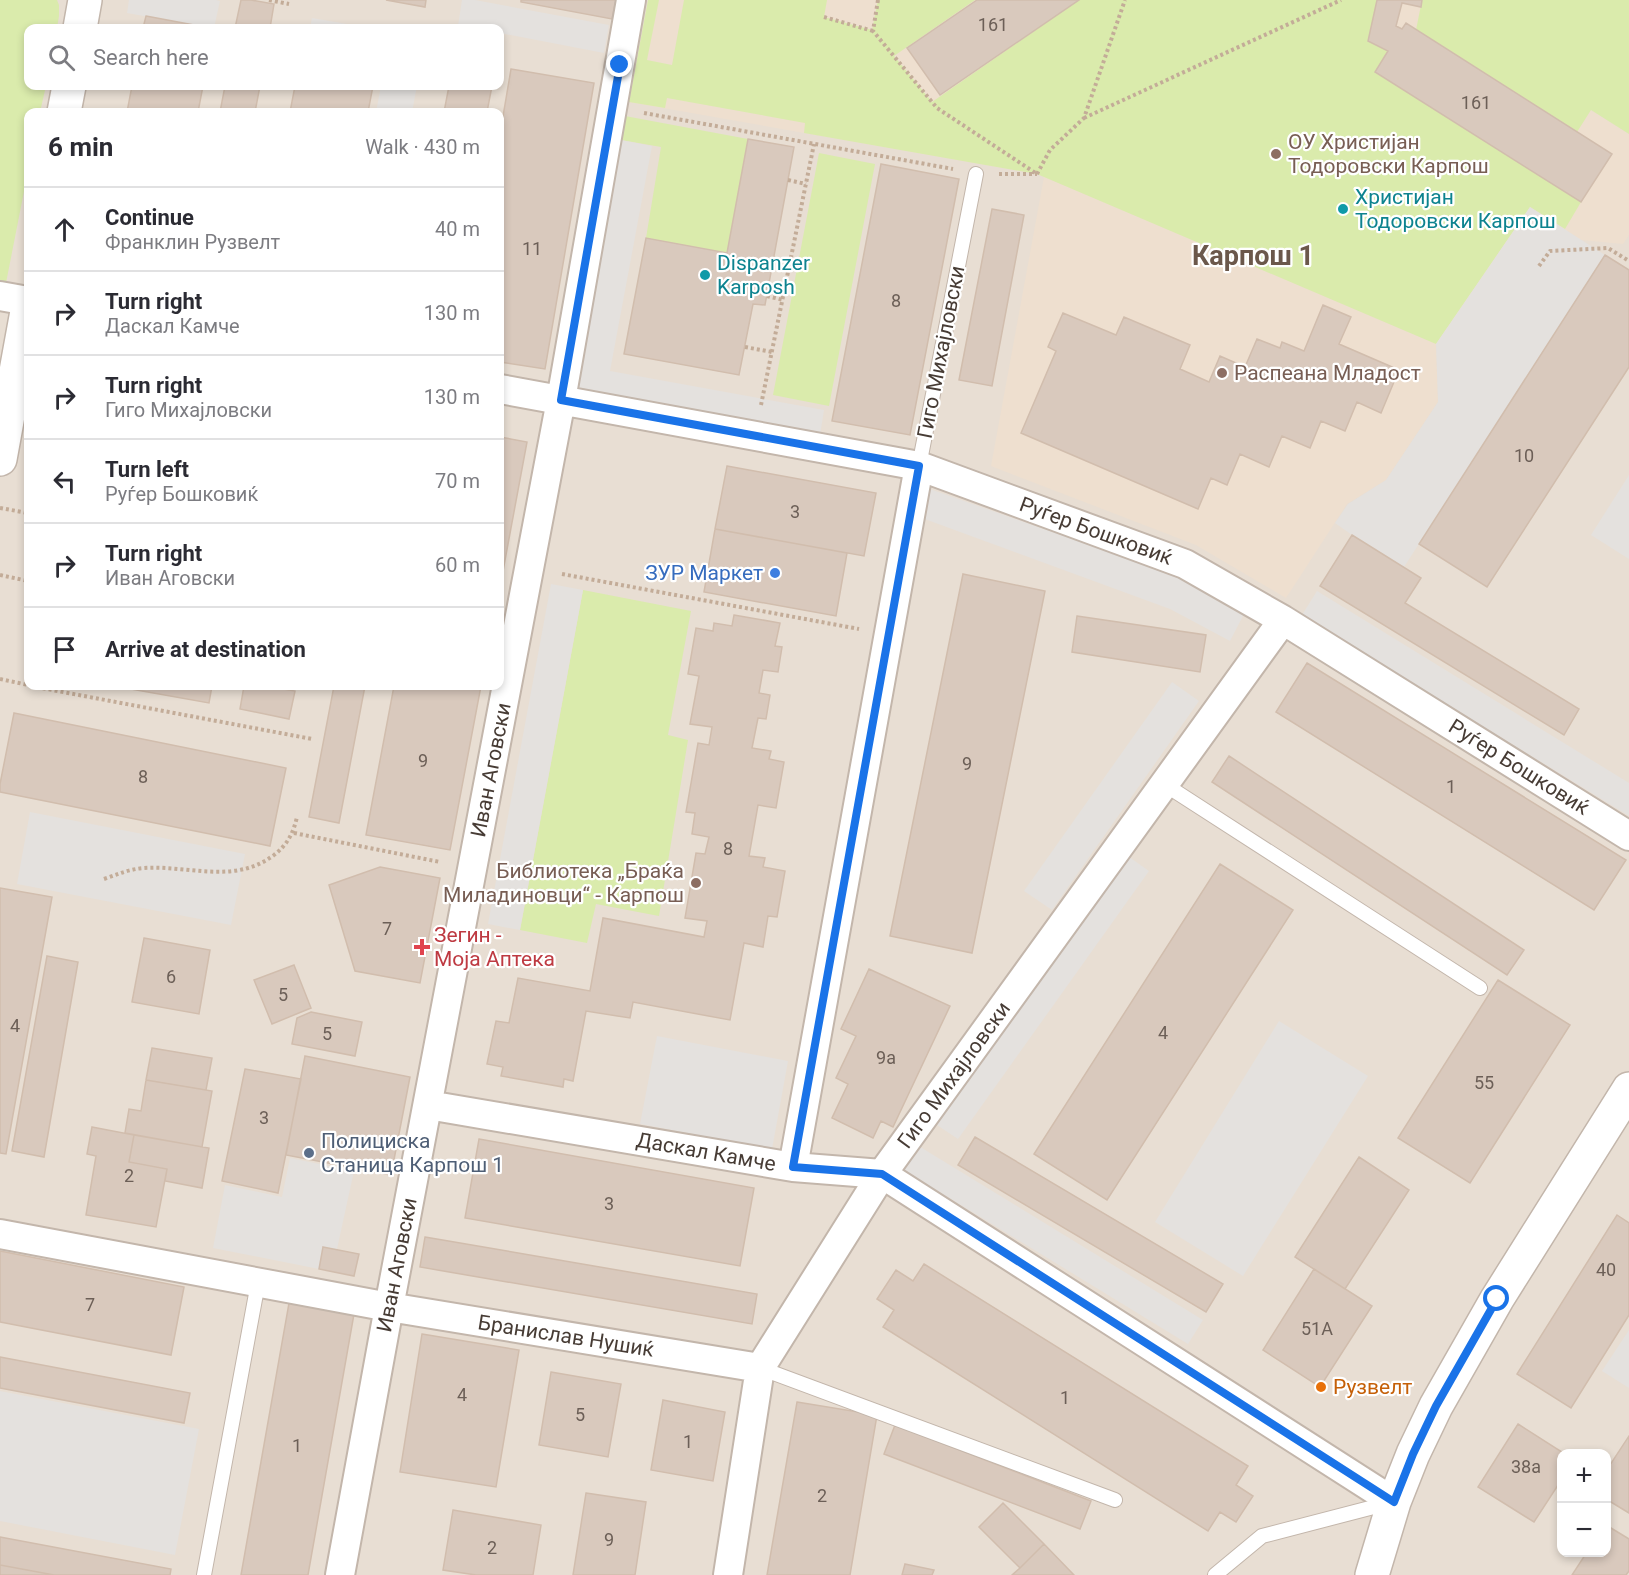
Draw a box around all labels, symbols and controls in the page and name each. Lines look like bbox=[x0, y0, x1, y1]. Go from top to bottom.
house number: 161 bbox=[978, 14, 1008, 35]
search box bbox=[24, 24, 504, 90]
icon: search bbox=[45, 41, 78, 74]
text: Search here bbox=[93, 45, 209, 70]
route end bbox=[606, 51, 632, 77]
house number: 161 bbox=[1461, 92, 1491, 113]
place label: ОУ Христијан Тодоровски Карпош bbox=[1288, 130, 1489, 178]
text: 6 min bbox=[48, 132, 113, 162]
text: Walk · 430 m bbox=[365, 135, 480, 159]
marker: ОУ Христијан Тодоровски Карпош bbox=[1269, 147, 1283, 161]
place label: Христијан Тодоровски Карпош bbox=[1355, 185, 1556, 233]
marker: Христијан Тодоровски Карпош bbox=[1336, 202, 1350, 216]
text: Continue bbox=[105, 205, 194, 230]
icon: ahead bbox=[48, 213, 81, 246]
text: 40 m bbox=[435, 217, 480, 241]
text: Франклин Рузвелт bbox=[105, 230, 280, 254]
house number: 11 bbox=[522, 238, 542, 259]
district label: Карпош 1 bbox=[1192, 240, 1314, 272]
place label: Dispanzer Karposh bbox=[717, 251, 810, 299]
street label: Гиго Михајловски bbox=[912, 264, 970, 440]
marker: Dispanzer Karposh bbox=[698, 268, 712, 282]
text: Turn right bbox=[105, 289, 202, 314]
house number: 8 bbox=[891, 290, 901, 311]
icon: right bbox=[48, 297, 81, 330]
text: 130 m bbox=[424, 301, 480, 325]
text: Даскал Камче bbox=[105, 314, 240, 338]
place label: Распеана Младост bbox=[1234, 361, 1421, 385]
marker: Распеана Младост bbox=[1215, 366, 1229, 380]
text: Turn right bbox=[105, 373, 202, 398]
icon: right bbox=[48, 381, 81, 414]
text: 130 m bbox=[424, 385, 480, 409]
text: Гиго Михајловски bbox=[105, 398, 272, 422]
house number: 10 bbox=[1514, 445, 1534, 466]
text: Turn left bbox=[105, 457, 189, 482]
icon: left bbox=[48, 465, 81, 498]
text: 70 m bbox=[435, 469, 480, 493]
text: Руѓер Бошковиќ bbox=[105, 482, 258, 506]
street label: Руѓер Бошковиќ bbox=[1016, 492, 1176, 570]
house number: 3 bbox=[790, 501, 800, 522]
text: Turn right bbox=[105, 541, 202, 566]
icon: right bbox=[48, 549, 81, 582]
text: 60 m bbox=[435, 553, 480, 577]
place label: ЗУР Маркет bbox=[645, 561, 763, 585]
text: Иван Аговски bbox=[105, 566, 235, 590]
marker: ЗУР Маркет bbox=[768, 566, 782, 580]
icon: arrive bbox=[48, 633, 81, 666]
text: Arrive at destination bbox=[105, 637, 306, 662]
street label: Иван Аговски bbox=[466, 701, 516, 839]
street label: Руѓер Бошковиќ bbox=[1444, 714, 1594, 820]
house number: 9 bbox=[418, 750, 428, 771]
house number: 9 bbox=[962, 753, 972, 774]
house number: 8 bbox=[138, 766, 148, 787]
house number: 1 bbox=[1446, 776, 1456, 797]
house number: 8 bbox=[723, 838, 733, 859]
place label: Библиотека „Браќа Миладиновци“ - Карпош bbox=[443, 859, 684, 907]
marker: Библиотека „Браќа Миладиновци“ - Карпош bbox=[689, 876, 703, 890]
house number: 7 bbox=[382, 918, 392, 939]
place label: Зегин - Моја Аптека bbox=[434, 923, 555, 971]
marker: Зегин - Моја Аптека bbox=[415, 940, 429, 954]
house number: 6 bbox=[166, 966, 176, 987]
house number: 5 bbox=[278, 984, 288, 1005]
street label: Гиго Михајловски bbox=[893, 997, 1015, 1153]
house number: 4 bbox=[10, 1015, 20, 1036]
house number: 4 bbox=[1158, 1022, 1168, 1043]
house number: 5 bbox=[322, 1023, 332, 1044]
house number: 9a bbox=[876, 1047, 896, 1068]
house number: 55 bbox=[1474, 1072, 1494, 1093]
house number: 3 bbox=[259, 1107, 269, 1128]
street label: Даскал Камче bbox=[634, 1128, 778, 1176]
place label: Полициска Станица Карпош 1 bbox=[321, 1129, 504, 1177]
marker: Полициска Станица Карпош 1 bbox=[302, 1146, 316, 1160]
house number: 2 bbox=[124, 1165, 134, 1186]
house number: 3 bbox=[604, 1193, 614, 1214]
street label: Иван Аговски bbox=[372, 1196, 422, 1334]
house number: 40 bbox=[1596, 1259, 1616, 1280]
route start bbox=[1483, 1285, 1509, 1311]
house number: 7 bbox=[85, 1294, 95, 1315]
street label: Бранислав Нушиќ bbox=[476, 1310, 656, 1362]
house number: 51A bbox=[1301, 1318, 1333, 1339]
place label: Рузвелт bbox=[1333, 1375, 1412, 1399]
marker: Рузвелт bbox=[1314, 1380, 1328, 1394]
house number: 4 bbox=[457, 1384, 467, 1405]
house number: 1 bbox=[1060, 1387, 1070, 1408]
house number: 5 bbox=[575, 1404, 585, 1425]
house number: 1 bbox=[683, 1431, 693, 1452]
house number: 1 bbox=[292, 1435, 302, 1456]
map controls bbox=[1557, 1449, 1611, 1557]
button: + bbox=[1557, 1449, 1611, 1503]
house number: 38а bbox=[1511, 1456, 1541, 1477]
house number: 2 bbox=[817, 1485, 827, 1506]
button: − bbox=[1557, 1503, 1611, 1557]
house number: 9 bbox=[604, 1529, 614, 1550]
house number: 2 bbox=[487, 1537, 497, 1558]

